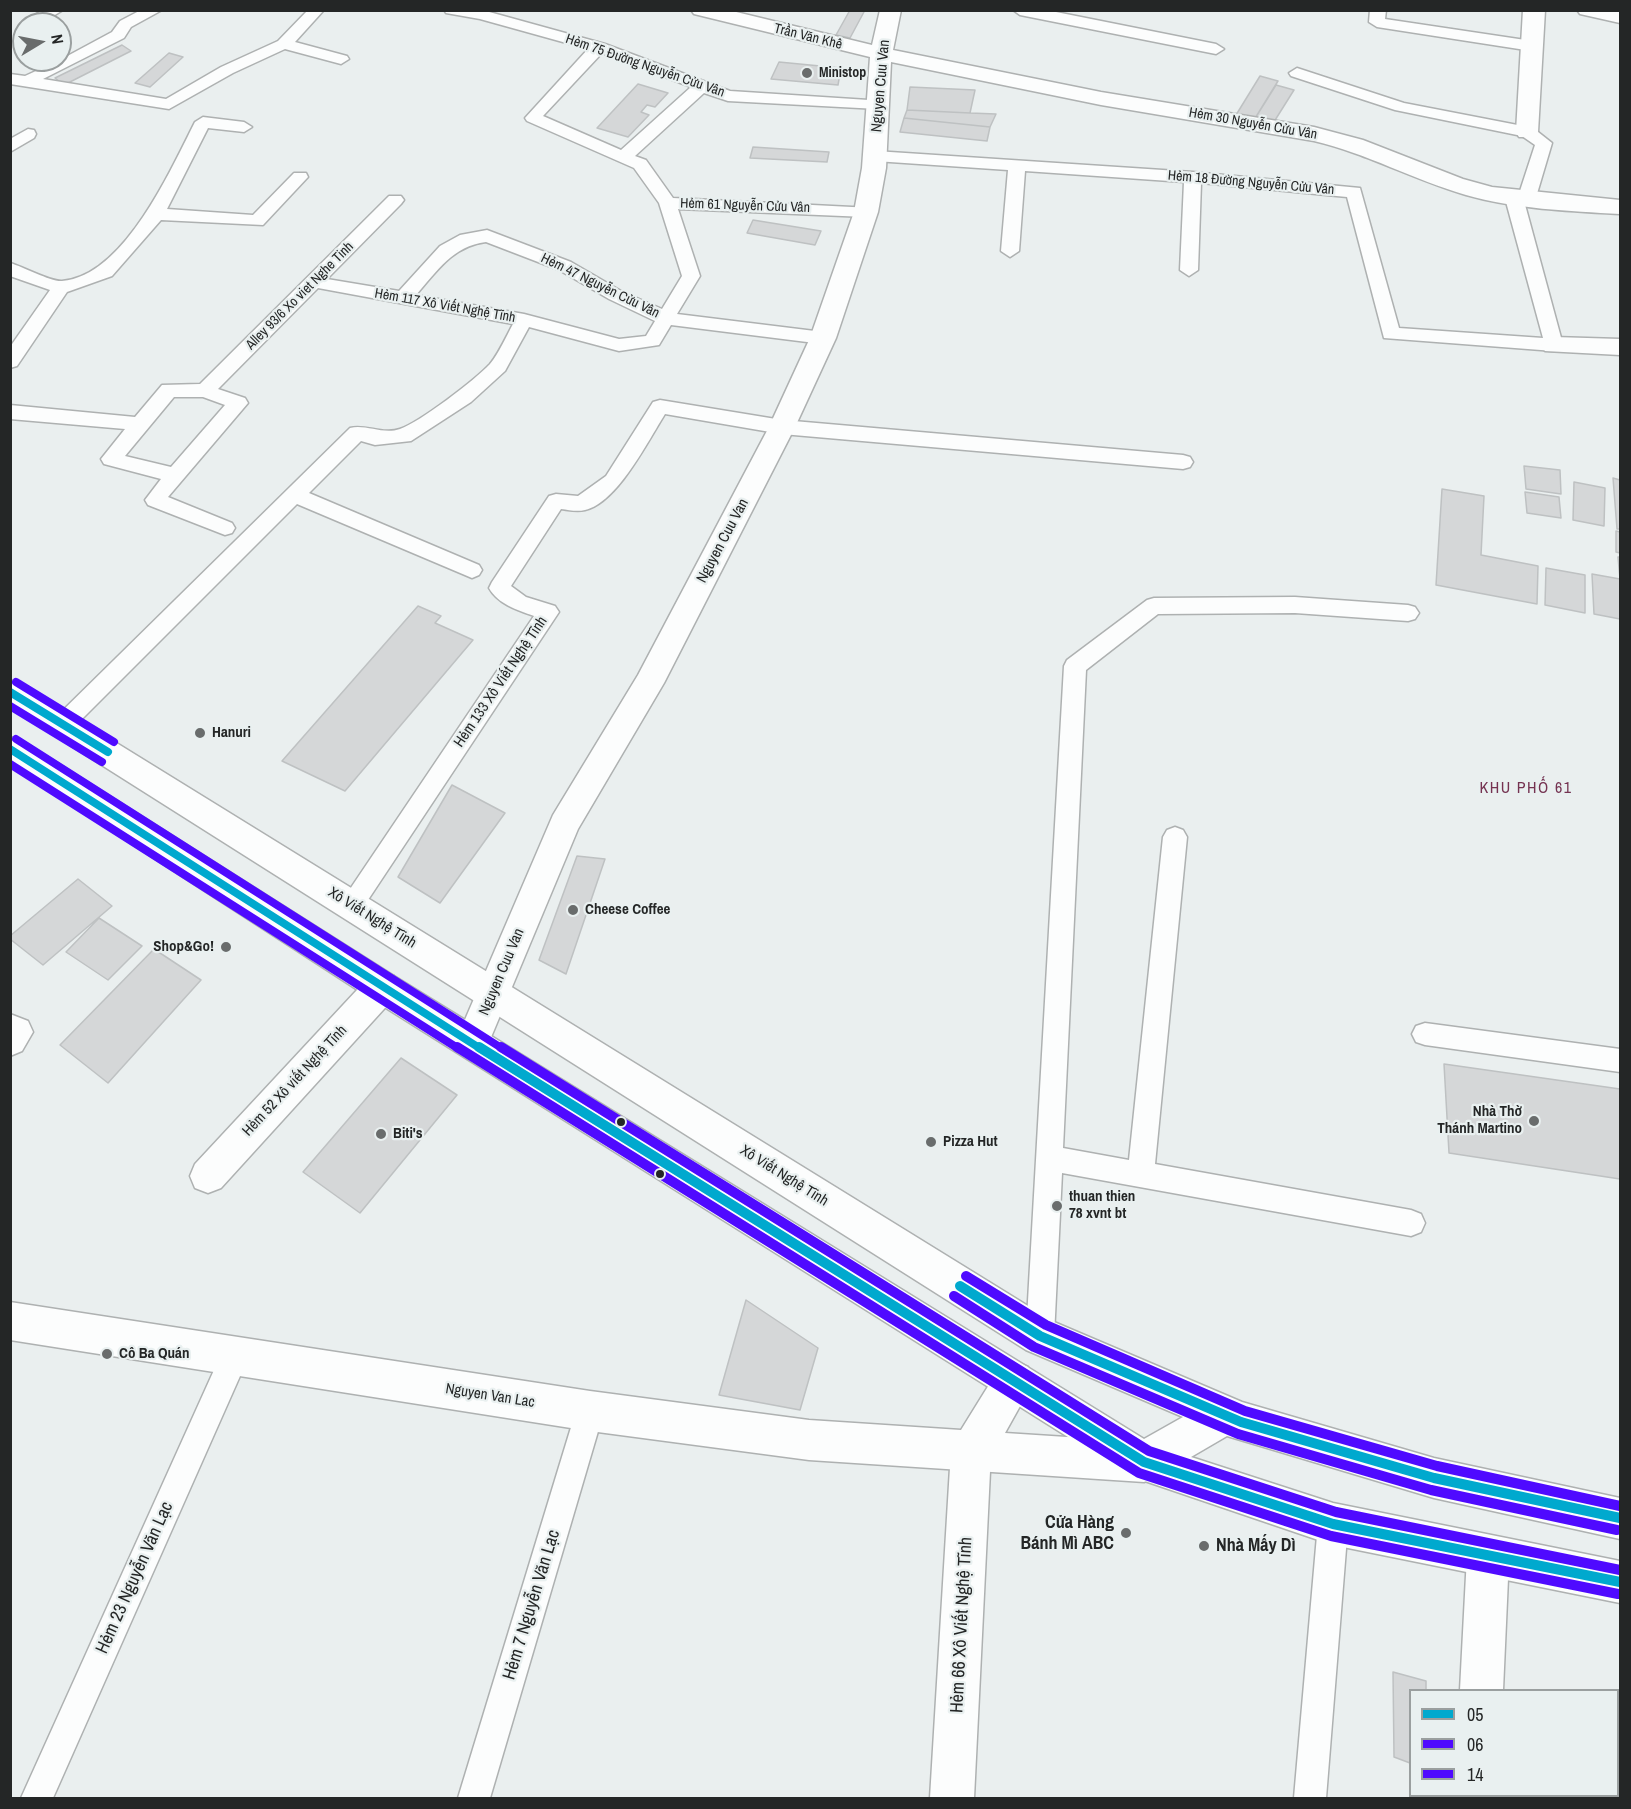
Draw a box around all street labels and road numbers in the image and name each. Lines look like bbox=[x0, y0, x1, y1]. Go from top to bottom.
street label: Trần Văn Khê bbox=[772, 20, 844, 54]
street label: Hẻm 75 Đường Nguyễn Cửu Vân bbox=[563, 31, 727, 101]
street label: Nguyen Cuu Van bbox=[868, 39, 894, 133]
street label: Hẻm 30 Nguyễn Cửu Vân bbox=[1188, 104, 1318, 144]
street label: Hẻm 18 Đường Nguyễn Cửu Vân bbox=[1167, 167, 1335, 199]
street label: Hẻm 61 Nguyễn Cửu Vân bbox=[680, 195, 810, 217]
street label: Alley 93/6 Xo viet Nghe Tinh bbox=[243, 239, 357, 353]
street label: Hẻm 47 Nguyễn Cửu Vân bbox=[538, 250, 662, 322]
street label: Hẻm 117 Xô Viết Nghệ Tĩnh bbox=[373, 285, 517, 327]
street label: Nguyen Cuu Van bbox=[693, 496, 753, 586]
street label: Hẻm 133 Xô Viết Nghệ Tĩnh bbox=[451, 613, 551, 751]
street label: Xô Viết Nghệ Tĩnh bbox=[325, 884, 419, 952]
street label: Nguyen Cuu Van bbox=[476, 926, 528, 1018]
street label: Hẻm 52 Xô viết Nghệ Tĩnh bbox=[239, 1022, 351, 1140]
street label: Xô Viết Nghệ Tĩnh bbox=[737, 1142, 831, 1210]
street label: Nguyen Van Lac bbox=[444, 1380, 536, 1412]
street label: Hẻm 23 Nguyễn Văn Lạc bbox=[92, 1499, 178, 1657]
street label: Hẻm 7 Nguyễn Văn Lạc bbox=[499, 1527, 565, 1683]
street label: Hẻm 66 Xô Viết Nghệ Tĩnh bbox=[947, 1536, 977, 1714]

